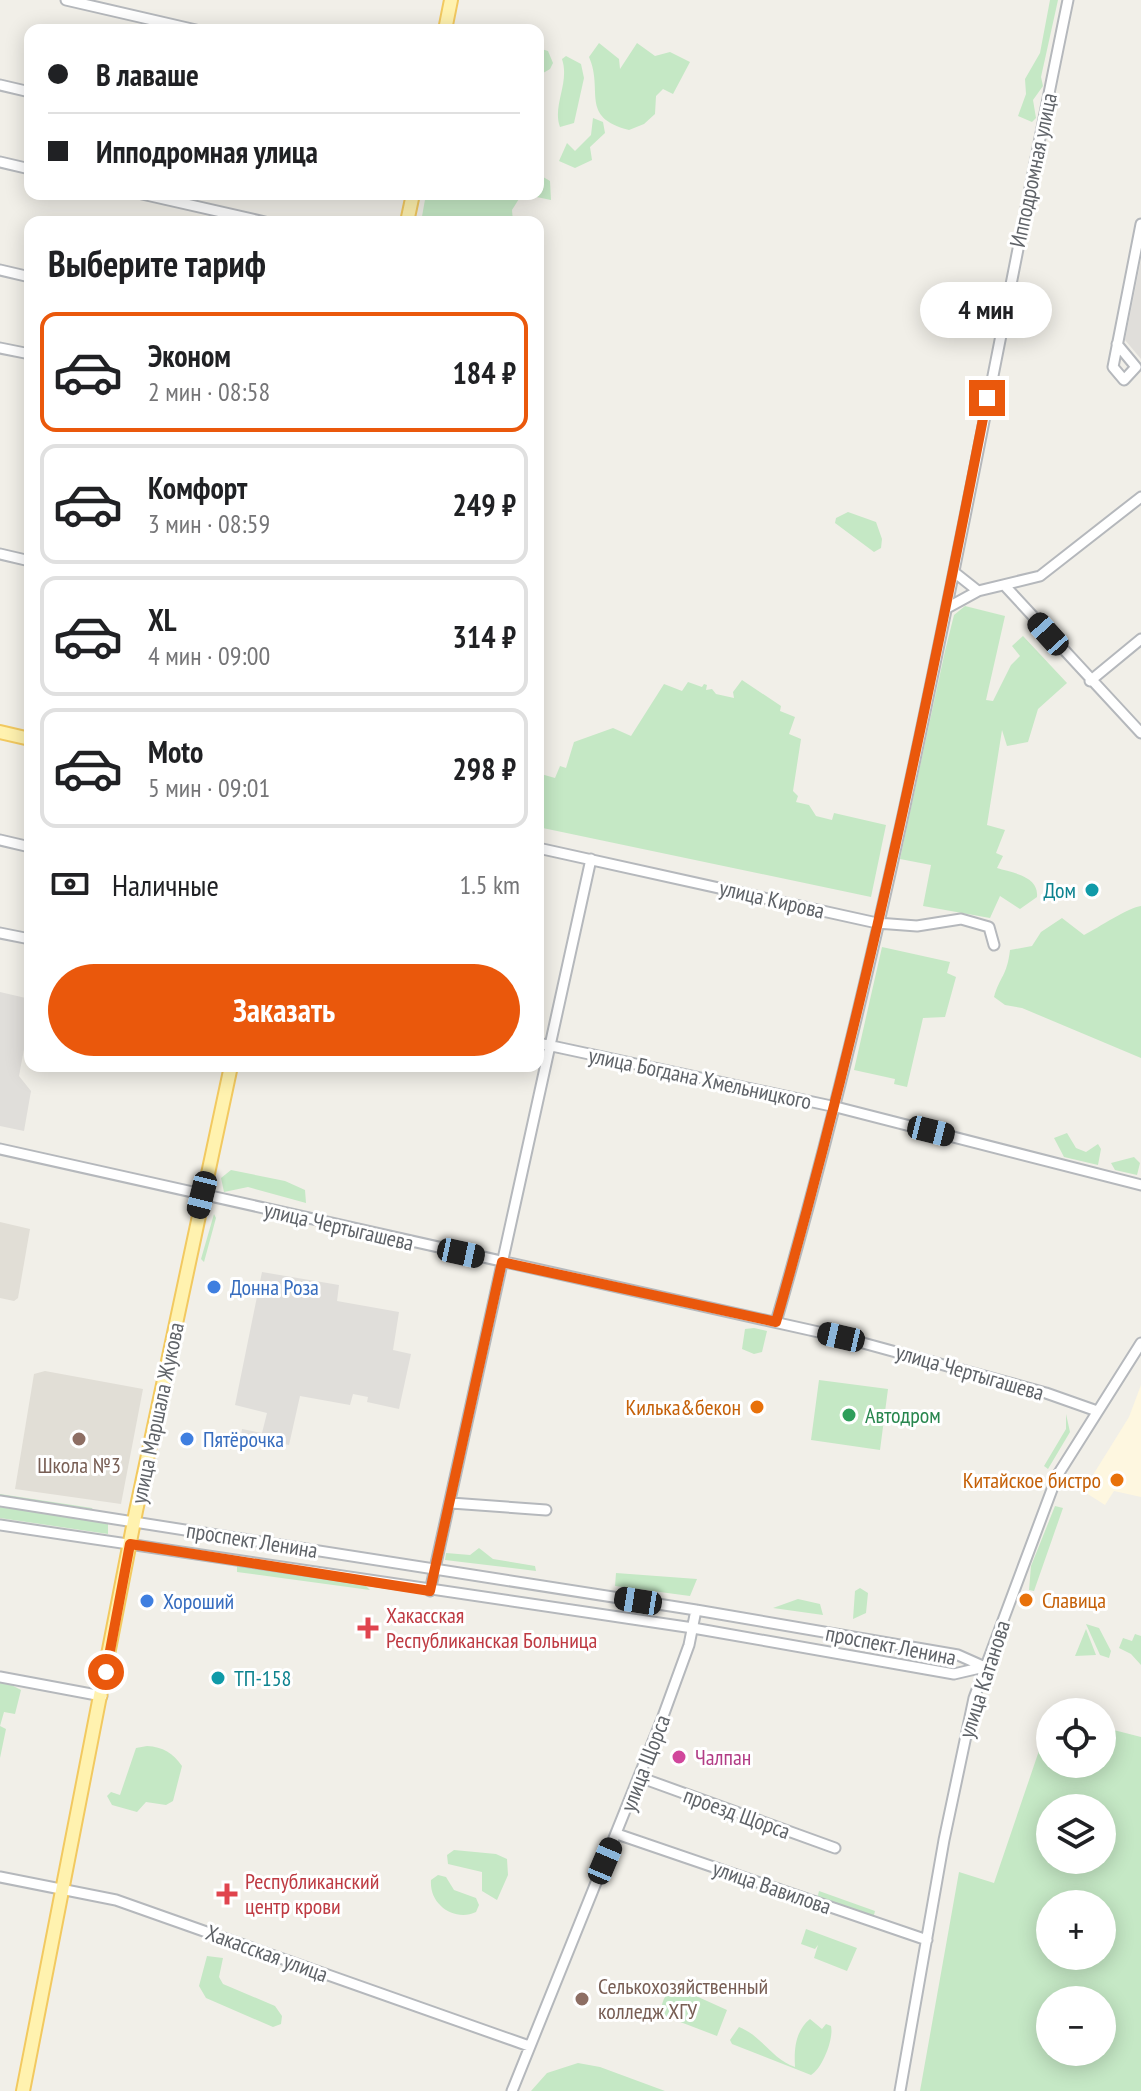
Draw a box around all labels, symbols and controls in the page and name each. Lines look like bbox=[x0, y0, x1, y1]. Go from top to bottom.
text: В лаваше bbox=[96, 55, 199, 94]
street label: Ипподромная улица bbox=[1003, 90, 1063, 250]
text: Ипподромная улица bbox=[96, 132, 318, 171]
text: Выберите тариф bbox=[48, 240, 266, 287]
callout: 4 мин bbox=[921, 282, 1053, 338]
text: 4 мин bbox=[958, 293, 1014, 326]
icon: car bbox=[52, 336, 124, 408]
text: Эконом bbox=[148, 336, 231, 375]
text: 184 ₽ bbox=[452, 353, 516, 392]
text: 2 мин · 08:58 bbox=[148, 375, 270, 408]
route end bbox=[969, 380, 1005, 416]
icon: car bbox=[52, 468, 124, 540]
text: Комфорт bbox=[148, 468, 247, 507]
text: 249 ₽ bbox=[452, 485, 516, 524]
text: 3 мин · 08:59 bbox=[148, 507, 270, 540]
icon: car bbox=[52, 600, 124, 672]
text: XL bbox=[148, 600, 177, 639]
car bbox=[1023, 608, 1073, 660]
text: 314 ₽ bbox=[452, 617, 516, 656]
text: 4 мин · 09:00 bbox=[148, 639, 270, 672]
icon: car bbox=[52, 732, 124, 804]
text: Moto bbox=[148, 732, 203, 771]
text: 298 ₽ bbox=[452, 749, 516, 788]
text: 5 мин · 09:01 bbox=[148, 771, 270, 804]
icon: cash bbox=[48, 862, 92, 906]
text: Наличные bbox=[112, 865, 219, 904]
text: 1.5 km bbox=[459, 868, 520, 901]
street label: улица Кирова bbox=[717, 873, 827, 925]
place label: Дом bbox=[1043, 876, 1076, 904]
marker: Дом bbox=[1083, 881, 1101, 899]
button: Заказать bbox=[48, 964, 520, 1056]
street label: улица Богдана Хмельницкого bbox=[586, 1041, 814, 1115]
car bbox=[905, 1114, 957, 1148]
car bbox=[185, 1169, 219, 1221]
street label: улица Чертыгашева bbox=[261, 1195, 417, 1257]
car bbox=[435, 1236, 487, 1270]
place label: Донна Роза bbox=[230, 1273, 319, 1301]
marker: Донна Роза bbox=[205, 1278, 223, 1296]
street label: улица Маршала Жукова bbox=[124, 1320, 190, 1506]
car bbox=[815, 1320, 867, 1354]
street label: улица Чертыгашева bbox=[893, 1337, 1047, 1407]
place label: Килька&бекон bbox=[626, 1393, 741, 1421]
marker: Килька&бекон bbox=[748, 1398, 766, 1416]
place label: Автодром bbox=[865, 1401, 941, 1429]
marker: Автодром bbox=[840, 1406, 858, 1424]
place label: Пятёрочка bbox=[203, 1425, 284, 1453]
marker: Школа №3 bbox=[70, 1430, 88, 1448]
marker: Пятёрочка bbox=[178, 1430, 196, 1448]
place label: Школа №3 bbox=[37, 1451, 121, 1479]
place label: Китайское бистро bbox=[963, 1466, 1101, 1494]
marker: Китайское бистро bbox=[1108, 1471, 1126, 1489]
street label: проспект Ленина bbox=[184, 1516, 320, 1564]
car bbox=[612, 1585, 664, 1617]
place label: Славица bbox=[1042, 1586, 1106, 1614]
place label: Хороший bbox=[163, 1587, 234, 1615]
marker: Славица bbox=[1017, 1591, 1035, 1609]
marker: Хороший bbox=[138, 1592, 156, 1610]
place label: Хакасская Республиканская Больница bbox=[386, 1601, 597, 1654]
marker: Хакасская Республиканская Больница bbox=[357, 1617, 379, 1639]
street label: улица Катанова bbox=[952, 1617, 1016, 1741]
street label: проспект Ленина bbox=[823, 1619, 959, 1671]
route start bbox=[88, 1654, 124, 1690]
place label: ТП-158 bbox=[234, 1664, 292, 1692]
marker: ТП-158 bbox=[209, 1669, 227, 1687]
map controls bbox=[1036, 1698, 1116, 2066]
button: locate bbox=[1036, 1698, 1116, 1778]
street label: улица Щорса bbox=[614, 1711, 676, 1815]
place label: Чалпан bbox=[695, 1743, 751, 1771]
marker: Чалпан bbox=[670, 1748, 688, 1766]
street label: проезд Щорса bbox=[680, 1781, 794, 1845]
button: layers bbox=[1036, 1794, 1116, 1874]
car bbox=[585, 1834, 625, 1888]
street label: улица Вавилова bbox=[709, 1854, 835, 1920]
place label: Республиканский центр крови bbox=[245, 1867, 379, 1920]
marker: Республиканский центр крови bbox=[216, 1883, 238, 1905]
button: + bbox=[1036, 1890, 1116, 1970]
street label: Хакасская улица bbox=[202, 1918, 332, 1988]
place label: Селькохозяйственный колледж ХГУ bbox=[598, 1972, 768, 2025]
button: − bbox=[1036, 1986, 1116, 2066]
marker: Селькохозяйственный колледж ХГУ bbox=[573, 1990, 591, 2008]

